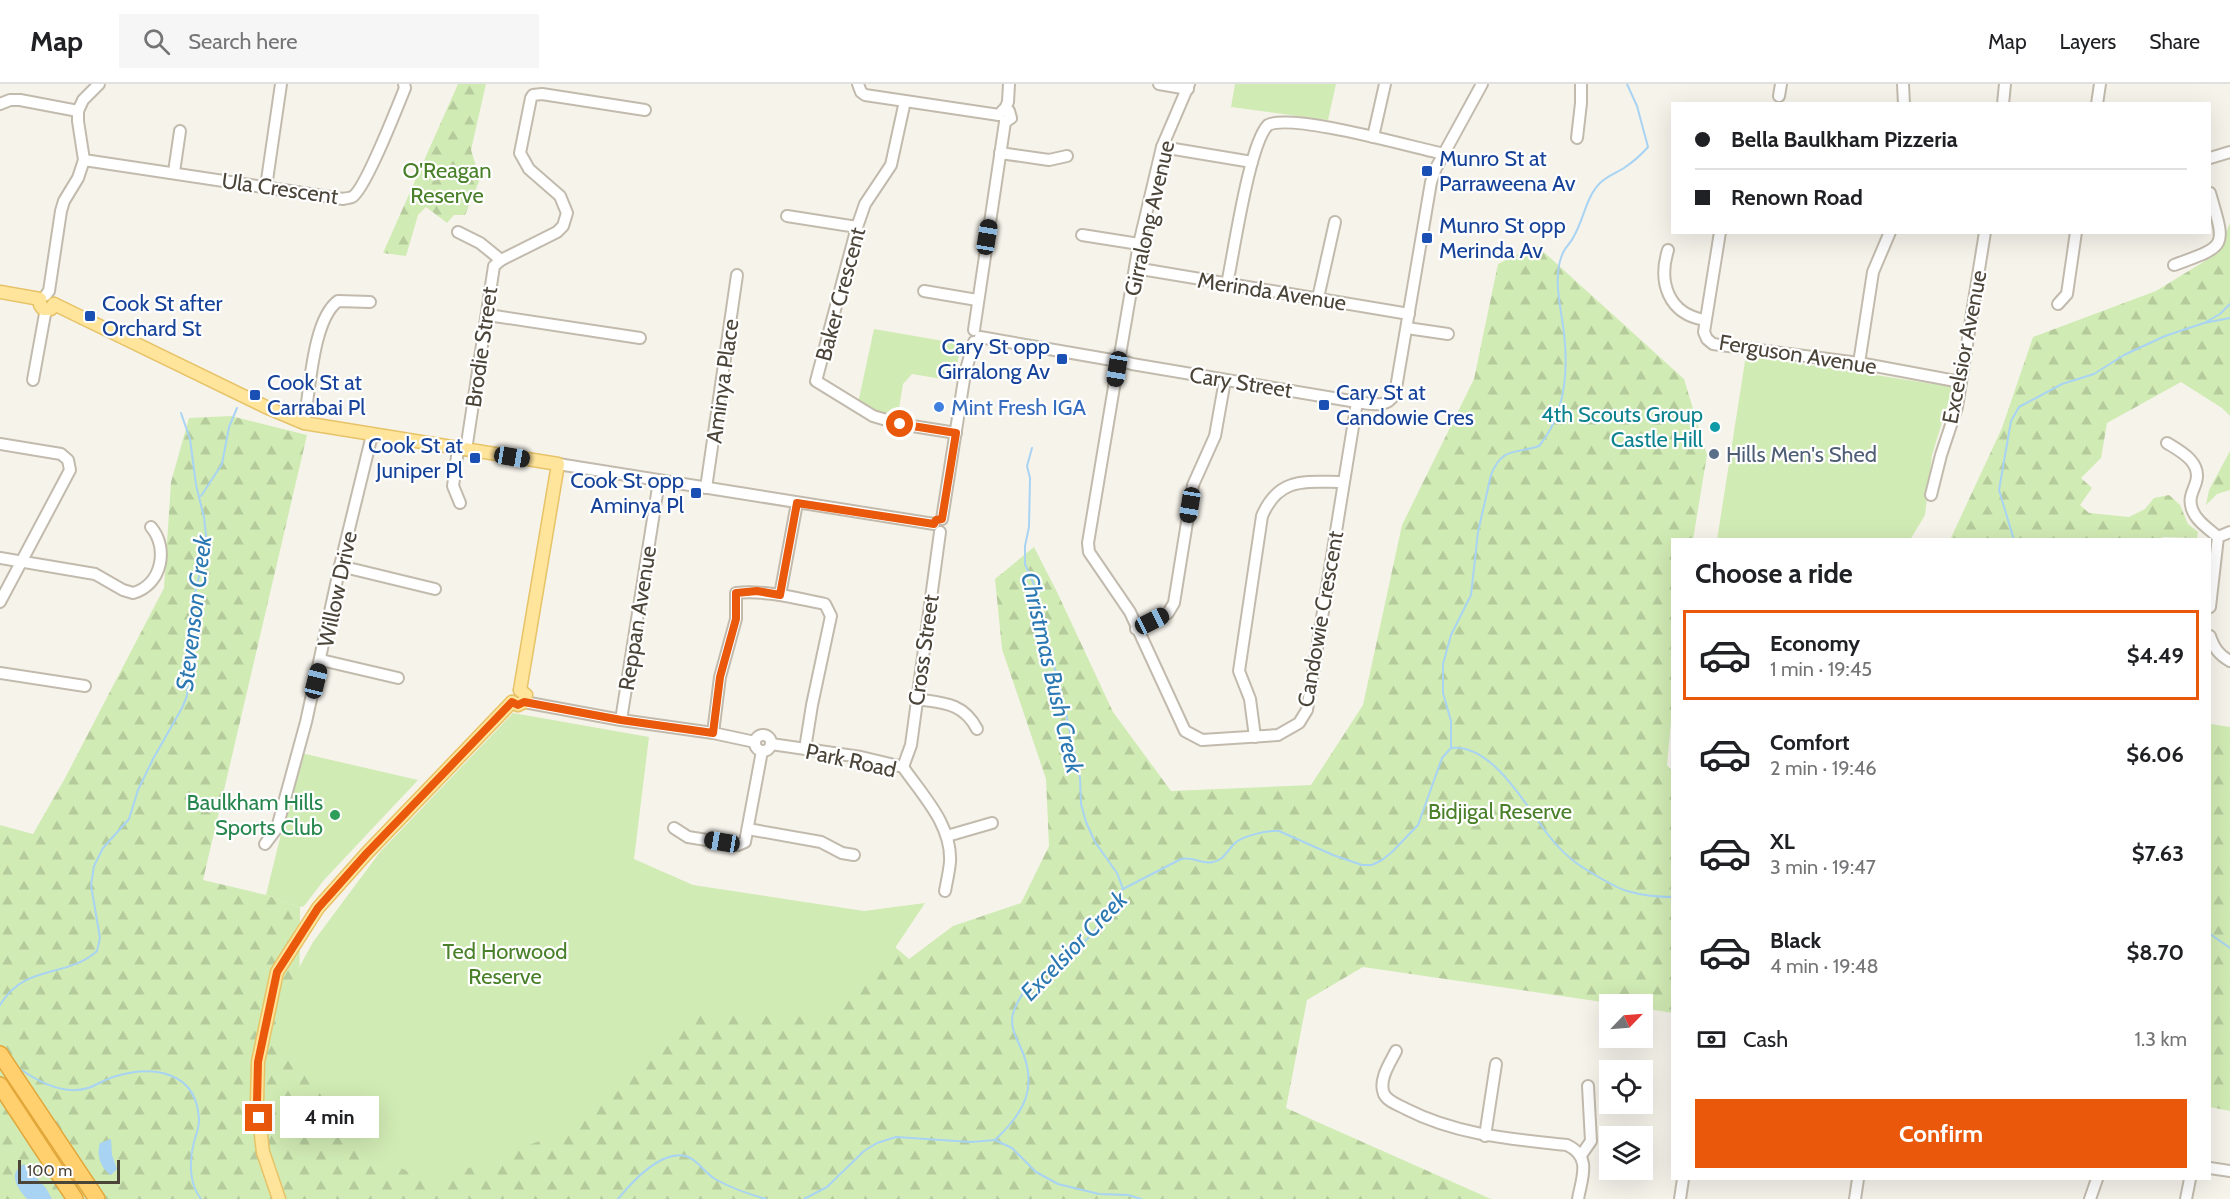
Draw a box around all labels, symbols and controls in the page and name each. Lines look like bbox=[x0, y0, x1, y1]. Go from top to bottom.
search box bbox=[119, 14, 539, 68]
text: Map bbox=[30, 24, 83, 58]
icon: search bbox=[140, 25, 173, 58]
text: Search here bbox=[188, 28, 297, 55]
text: Map bbox=[1988, 29, 2027, 54]
text: Layers bbox=[2060, 29, 2116, 54]
text: Share bbox=[2149, 29, 2200, 54]
text: Bella Baulkham Pizzeria bbox=[1731, 126, 1958, 153]
street label: Girralong Avenue bbox=[1118, 138, 1181, 299]
place label: Munro St at Parraweena Av bbox=[1439, 145, 1576, 197]
park label: O'Reagan Reserve bbox=[402, 157, 492, 209]
marker: Munro St at Parraweena Av bbox=[1420, 164, 1434, 178]
street label: Ula Crescent bbox=[220, 167, 341, 210]
text: Renown Road bbox=[1731, 184, 1863, 211]
place label: Munro St opp Merinda Av bbox=[1439, 212, 1566, 264]
car bbox=[975, 218, 999, 256]
street label: Baker Crescent bbox=[810, 224, 871, 364]
marker: Munro St opp Merinda Av bbox=[1420, 231, 1434, 245]
street label: Merinda Avenue bbox=[1196, 266, 1348, 317]
street label: Excelsior Avenue bbox=[1936, 268, 1993, 426]
street label: Brodie Street bbox=[460, 285, 503, 409]
place label: Cook St after Orchard St bbox=[102, 290, 222, 342]
marker: Cook St after Orchard St bbox=[83, 309, 97, 323]
street label: Aminya Place bbox=[700, 317, 745, 445]
street label: Ferguson Avenue bbox=[1717, 329, 1879, 380]
place label: Cary St opp Girralong Av bbox=[937, 333, 1050, 385]
car bbox=[1105, 350, 1129, 388]
marker: Cary St opp Girralong Av bbox=[1055, 352, 1069, 366]
street label: Cary Street bbox=[1188, 361, 1295, 404]
place label: Cook St at Carrabai Pl bbox=[267, 369, 366, 421]
place label: Cary St at Candowie Cres bbox=[1336, 379, 1474, 431]
marker: Cook St at Carrabai Pl bbox=[248, 388, 262, 402]
place label: Mint Fresh IGA bbox=[951, 394, 1087, 421]
marker: Cary St at Candowie Cres bbox=[1317, 398, 1331, 412]
marker: Mint Fresh IGA bbox=[932, 400, 946, 414]
place label: 4th Scouts Group Castle Hill bbox=[1541, 401, 1704, 453]
route start bbox=[886, 410, 913, 437]
marker: 4th Scouts Group Castle Hill bbox=[1708, 420, 1722, 434]
place label: Cook St at Juniper Pl bbox=[368, 432, 464, 484]
place label: Hills Men's Shed bbox=[1726, 441, 1877, 468]
car bbox=[493, 445, 531, 469]
marker: Hills Men's Shed bbox=[1707, 447, 1721, 461]
marker: Cook St at Juniper Pl bbox=[468, 451, 482, 465]
place label: Cook St opp Aminya Pl bbox=[570, 467, 685, 519]
marker: Cook St opp Aminya Pl bbox=[689, 486, 703, 500]
car bbox=[1178, 486, 1202, 524]
street label: Candowie Crescent bbox=[1292, 528, 1349, 709]
street label: Willow Drive bbox=[312, 529, 363, 650]
water label: Stevenson Creek bbox=[170, 533, 218, 692]
street label: Reppan Avenue bbox=[613, 544, 662, 692]
text: Choose a ride bbox=[1695, 557, 1853, 590]
water label: Christmas Bush Creek bbox=[1015, 569, 1090, 777]
street label: Cross Street bbox=[902, 592, 945, 707]
car bbox=[1132, 605, 1172, 637]
icon: car bbox=[1698, 628, 1752, 682]
text: Economy bbox=[1770, 630, 1860, 657]
text: $4.49 bbox=[2127, 642, 2184, 669]
text: 1 min · 19:45 bbox=[1770, 657, 1872, 681]
car bbox=[303, 661, 329, 701]
icon: car bbox=[1698, 727, 1752, 781]
text: Comfort bbox=[1770, 729, 1849, 756]
street label: Park Road bbox=[803, 738, 899, 783]
text: $6.06 bbox=[2126, 741, 2184, 768]
text: 2 min · 19:46 bbox=[1770, 756, 1877, 780]
place label: Baulkham Hills Sports Club bbox=[187, 789, 323, 841]
park label: Bidjigal Reserve bbox=[1428, 798, 1572, 825]
marker: Baulkham Hills Sports Club bbox=[328, 808, 342, 822]
icon: car bbox=[1698, 826, 1752, 880]
text: XL bbox=[1770, 828, 1795, 855]
car bbox=[703, 830, 741, 854]
text: $7.63 bbox=[2132, 840, 2184, 867]
text: 3 min · 19:47 bbox=[1770, 855, 1876, 879]
water label: Excelsior Creek bbox=[1014, 884, 1134, 1006]
icon: car bbox=[1698, 925, 1752, 979]
text: Black bbox=[1770, 927, 1821, 954]
park label: Ted Horwood Reserve bbox=[443, 938, 567, 990]
text: $8.70 bbox=[2127, 939, 2184, 966]
text: 4 min · 19:48 bbox=[1770, 954, 1879, 978]
north arrow bbox=[1599, 994, 1653, 1048]
map controls bbox=[1599, 994, 1653, 1180]
icon: cash bbox=[1695, 1023, 1728, 1056]
text: Cash bbox=[1743, 1026, 1788, 1053]
text: 1.3 km bbox=[2135, 1027, 2187, 1051]
button: locate bbox=[1599, 1060, 1653, 1114]
callout: 4 min bbox=[280, 1097, 379, 1139]
button: Confirm bbox=[1695, 1099, 2187, 1168]
route end bbox=[245, 1104, 272, 1131]
text: 4 min bbox=[304, 1105, 355, 1129]
button: layers bbox=[1599, 1126, 1653, 1180]
scale bar bbox=[18, 1157, 120, 1184]
text: 100 m bbox=[27, 1161, 72, 1180]

